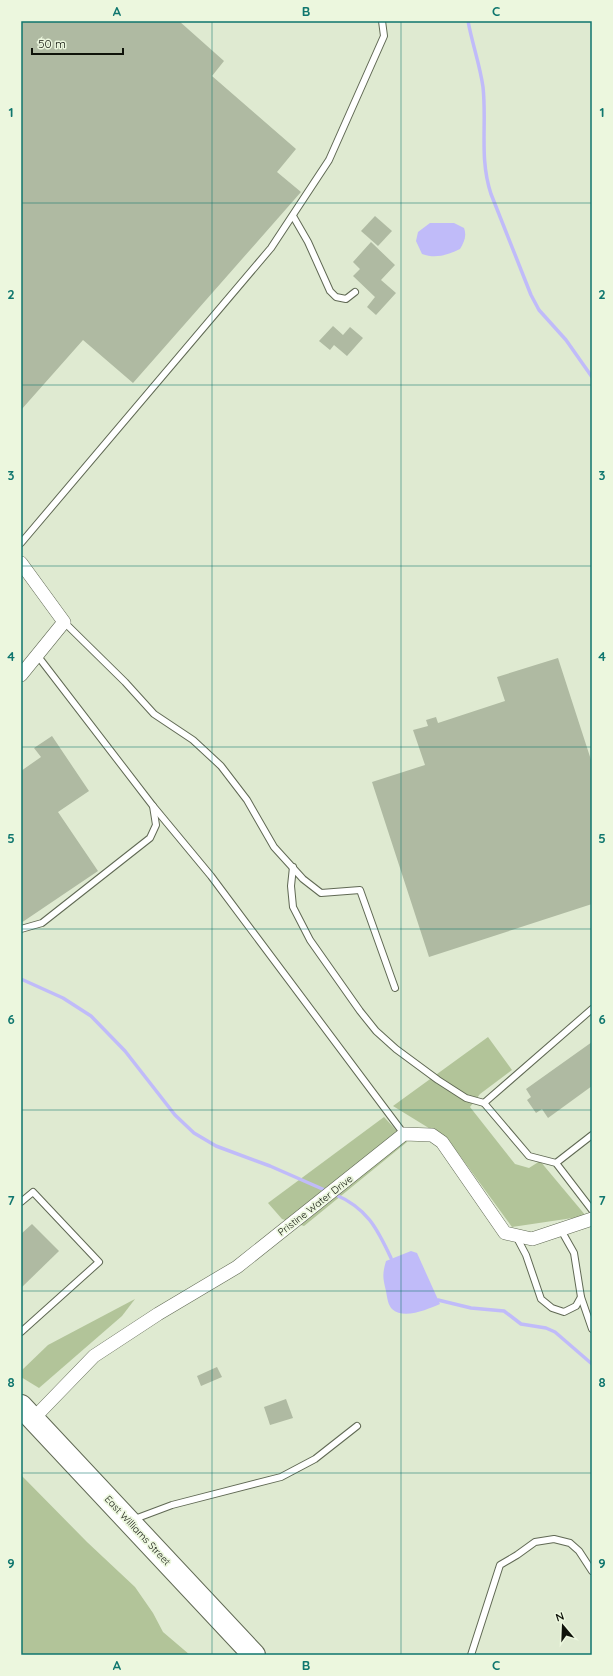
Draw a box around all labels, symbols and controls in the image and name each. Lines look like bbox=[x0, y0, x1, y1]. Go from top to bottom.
text: A bbox=[113, 3, 122, 19]
text: B bbox=[302, 3, 310, 19]
text: C bbox=[492, 3, 500, 19]
scale bar bbox=[32, 30, 123, 56]
text: 50 m bbox=[38, 36, 66, 51]
text: 1 bbox=[8, 104, 14, 120]
text: 1 bbox=[599, 104, 605, 120]
text: 2 bbox=[7, 286, 15, 302]
text: 2 bbox=[598, 286, 606, 302]
text: 3 bbox=[8, 467, 15, 483]
text: 3 bbox=[599, 467, 606, 483]
text: 4 bbox=[7, 648, 15, 664]
text: 4 bbox=[598, 648, 606, 664]
text: 5 bbox=[7, 830, 15, 846]
text: 5 bbox=[598, 830, 606, 846]
text: 6 bbox=[7, 1011, 15, 1027]
text: 6 bbox=[598, 1011, 606, 1027]
street label: Pristine Water Drive bbox=[275, 1172, 356, 1239]
text: 7 bbox=[7, 1192, 15, 1208]
text: 7 bbox=[598, 1192, 606, 1208]
text: 8 bbox=[7, 1374, 15, 1390]
text: 8 bbox=[598, 1374, 606, 1390]
street label: East Williams Street bbox=[102, 1493, 174, 1568]
text: 9 bbox=[7, 1555, 15, 1571]
text: 9 bbox=[598, 1555, 606, 1571]
north arrow bbox=[543, 1606, 583, 1646]
text: N bbox=[554, 1609, 566, 1624]
text: A bbox=[113, 1657, 122, 1673]
text: B bbox=[302, 1657, 310, 1673]
text: C bbox=[492, 1657, 500, 1673]

